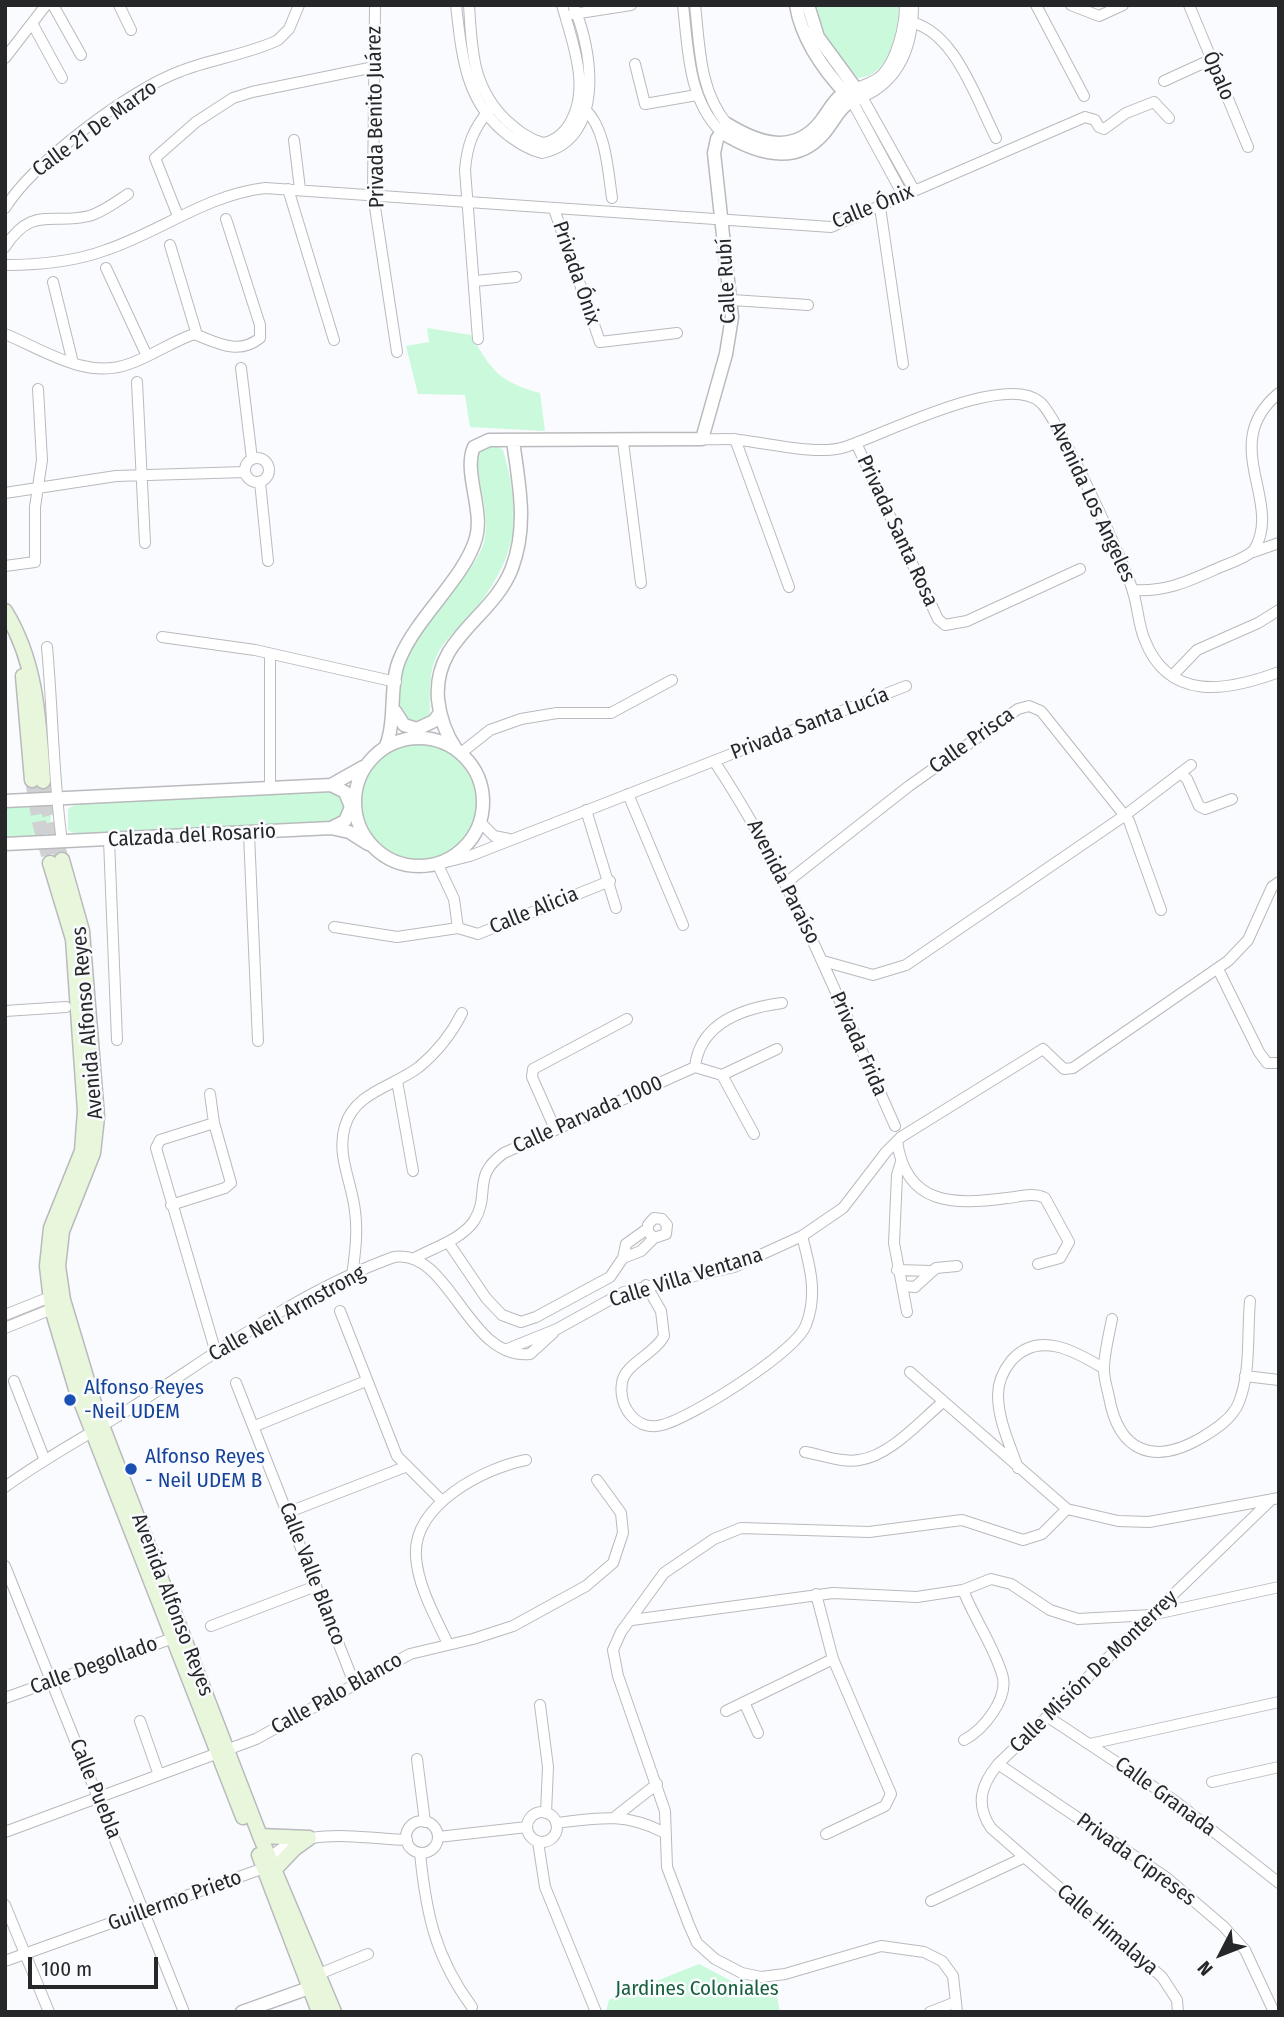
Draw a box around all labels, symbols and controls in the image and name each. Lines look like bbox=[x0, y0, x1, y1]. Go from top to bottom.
street label: Privada Benito Juárez bbox=[362, 26, 390, 208]
street label: Ópalo bbox=[1196, 48, 1240, 104]
street label: Calle 21 De Marzo bbox=[28, 75, 162, 183]
street label: Calle Ónix bbox=[829, 179, 917, 235]
street label: Privada Ónix bbox=[547, 218, 605, 328]
street label: Calle Rubí bbox=[712, 238, 742, 324]
street label: Avenida Los Angeles bbox=[1044, 418, 1140, 586]
street label: Privada Santa Rosa bbox=[851, 451, 943, 611]
street label: Privada Santa Lucía bbox=[727, 682, 893, 766]
street label: Calle Prisca bbox=[925, 703, 1019, 779]
street label: Avenida Paraíso bbox=[741, 816, 825, 948]
street label: Calzada del Rosario bbox=[107, 819, 277, 853]
street label: Calle Alicia bbox=[486, 882, 582, 940]
street label: Avenida Alfonso Reyes bbox=[67, 926, 109, 1120]
street label: Privada Frida bbox=[824, 988, 892, 1100]
street label: Calle Parvada 1000 bbox=[509, 1071, 667, 1159]
street label: Calle Villa Ventana bbox=[606, 1243, 766, 1313]
street label: Calle Neil Armstrong bbox=[204, 1261, 370, 1367]
place label: Alfonso Reyes -Neil UDEM bbox=[84, 1375, 204, 1425]
marker: Alfonso Reyes -Neil UDEM bbox=[62, 1392, 78, 1408]
place label: Alfonso Reyes - Neil UDEM B bbox=[145, 1444, 265, 1494]
marker: Alfonso Reyes - Neil UDEM B bbox=[123, 1461, 139, 1477]
street label: Calle Valle Blanco bbox=[273, 1499, 351, 1649]
street label: Avenida Alfonso Reyes bbox=[126, 1510, 218, 1700]
street label: Calle Misión De Monterrey bbox=[1005, 1585, 1183, 1759]
street label: Calle Degollado bbox=[27, 1631, 161, 1701]
street label: Calle Palo Blanco bbox=[267, 1648, 407, 1740]
street label: Calle Puebla bbox=[64, 1735, 126, 1843]
street label: Calle Granada bbox=[1110, 1752, 1220, 1842]
street label: Privada Cipreses bbox=[1071, 1808, 1201, 1912]
street label: Guillermo Prieto bbox=[105, 1865, 245, 1937]
street label: Calle Himalaya bbox=[1051, 1879, 1163, 1981]
north arrow bbox=[1186, 1919, 1256, 1989]
scale bar bbox=[32, 1944, 161, 1988]
text: 100 m bbox=[41, 1956, 92, 1982]
text: N bbox=[1193, 1956, 1217, 1980]
park label: Jardines Coloniales bbox=[615, 1976, 779, 2002]

